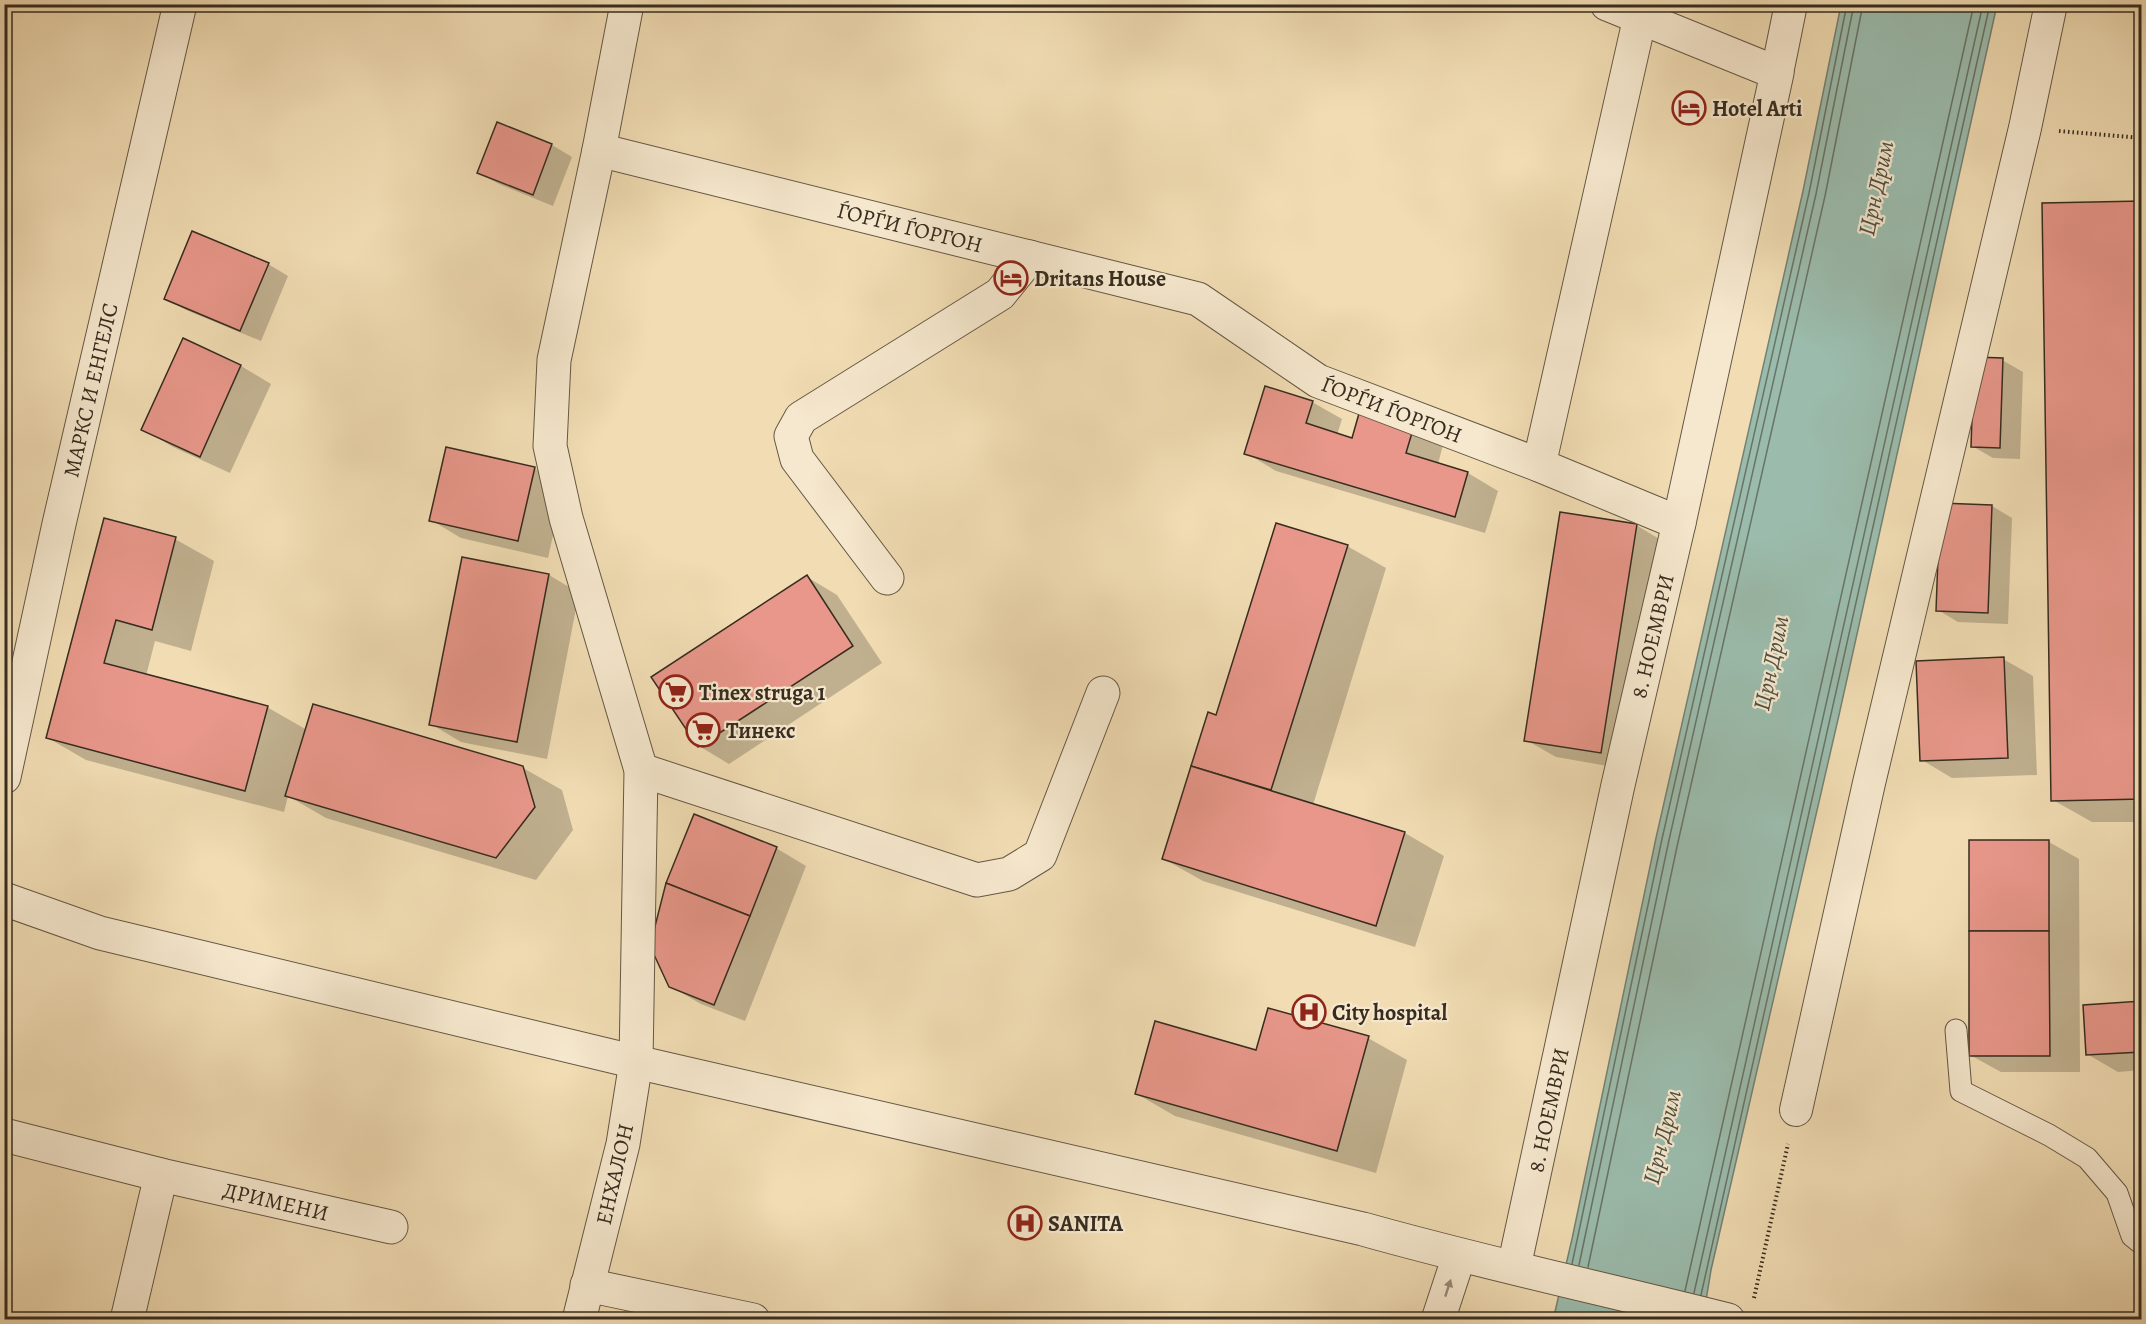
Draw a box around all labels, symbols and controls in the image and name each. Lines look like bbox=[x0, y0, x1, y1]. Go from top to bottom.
hotel icon: Hotel Arti bbox=[1671, 90, 1707, 126]
place label: Hotel Arti bbox=[1712, 94, 1802, 124]
water label: Црн Дрим bbox=[1850, 137, 1902, 238]
street label: ЃОРЃИ ЃОРГОН bbox=[834, 195, 986, 261]
hotel icon: Dritans House bbox=[993, 260, 1029, 296]
place label: Dritans House bbox=[1034, 264, 1166, 294]
street label: МАРКС И ЕНГЕЛС bbox=[56, 300, 126, 480]
street label: ЃОРЃИ ЃОРГОН bbox=[1317, 369, 1466, 451]
street label: 8. НОЕМВРИ bbox=[1624, 571, 1682, 701]
water label: Црн Дрим bbox=[1745, 612, 1797, 713]
supermarket icon: Tinex struga 1 bbox=[658, 674, 694, 710]
place label: Tinex struga 1 bbox=[699, 678, 825, 708]
supermarket icon: Тинекс bbox=[685, 712, 721, 748]
place label: Тинекс bbox=[726, 716, 795, 746]
hospital icon: City hospital bbox=[1291, 994, 1327, 1030]
place label: City hospital bbox=[1332, 998, 1447, 1028]
street label: 8. НОЕМВРИ bbox=[1521, 1045, 1577, 1175]
water label: Црн Дрим bbox=[1635, 1086, 1689, 1188]
street label: ЕНХАЛОН bbox=[589, 1121, 641, 1228]
street label: ДРИМЕНИ bbox=[220, 1175, 332, 1229]
hospital icon: SANITA bbox=[1007, 1205, 1043, 1241]
place label: SANITA bbox=[1048, 1209, 1123, 1239]
one-way arrow bbox=[1444, 1279, 1453, 1297]

